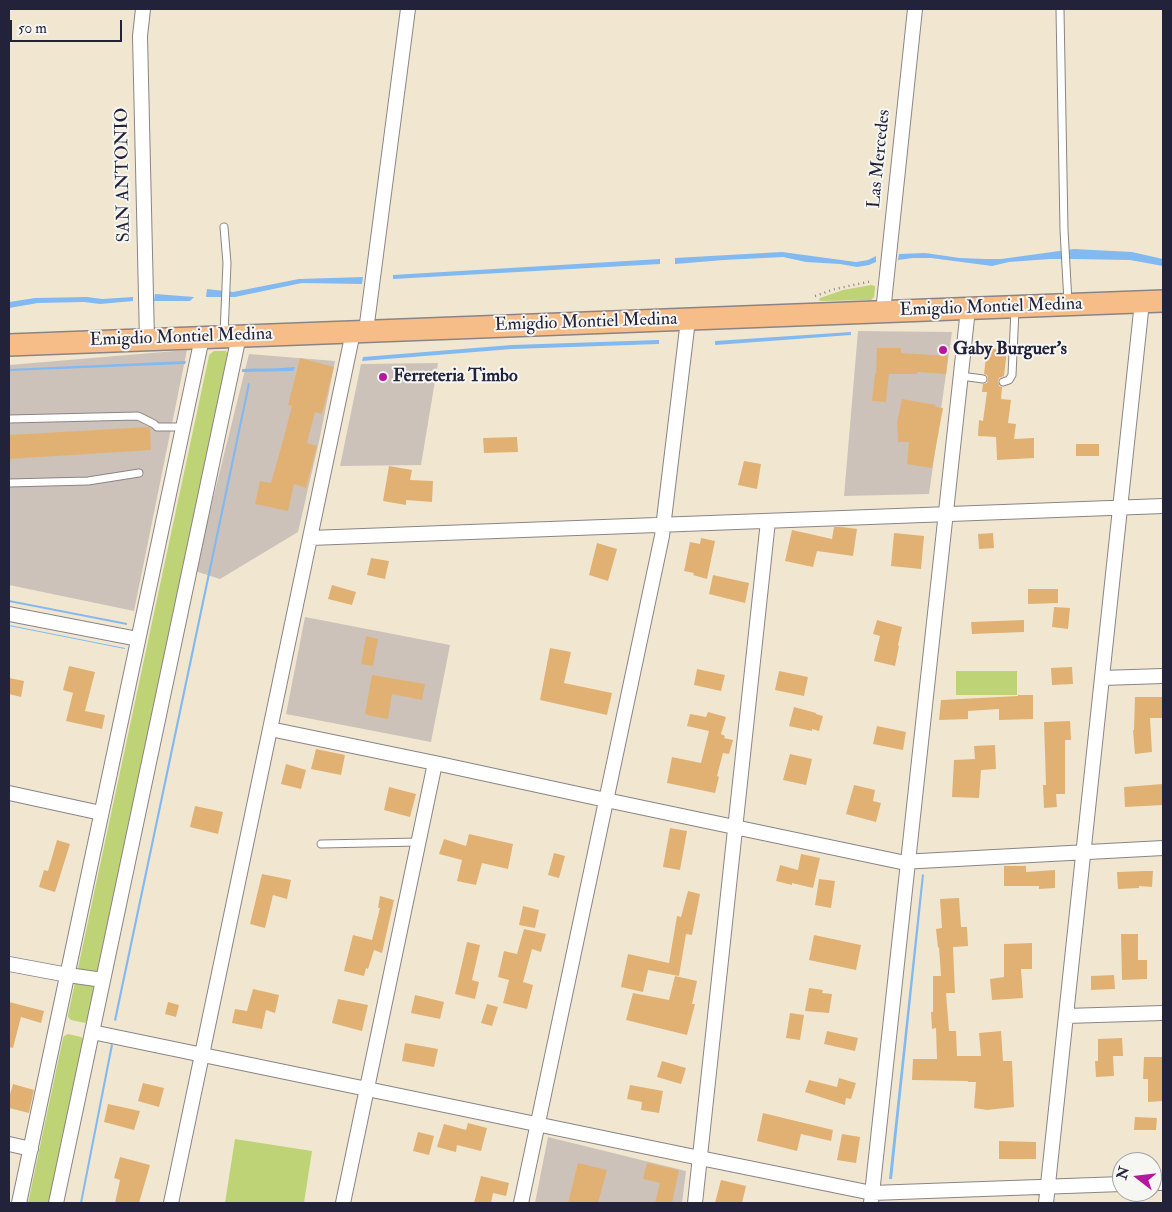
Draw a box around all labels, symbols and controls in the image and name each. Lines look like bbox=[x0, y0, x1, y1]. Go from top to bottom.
scale bar bbox=[12, 10, 125, 42]
text: 50 m bbox=[18, 19, 47, 38]
street label: SAN ANTONIO bbox=[112, 108, 136, 242]
street label: Las Mercedes bbox=[864, 109, 896, 209]
street label: Emigdio Montiel Medina bbox=[899, 294, 1083, 322]
street label: Emigdio Montiel Medina bbox=[494, 309, 678, 337]
street label: Emigdio Montiel Medina bbox=[89, 324, 273, 352]
place label: Gaby Burguer's bbox=[953, 339, 1067, 361]
marker: Gaby Burguer's bbox=[937, 344, 949, 356]
place label: Ferreteria Timbo bbox=[393, 366, 518, 388]
marker: Ferreteria Timbo bbox=[377, 371, 389, 383]
north arrow bbox=[1112, 1152, 1162, 1202]
text: N bbox=[1113, 1165, 1133, 1181]

